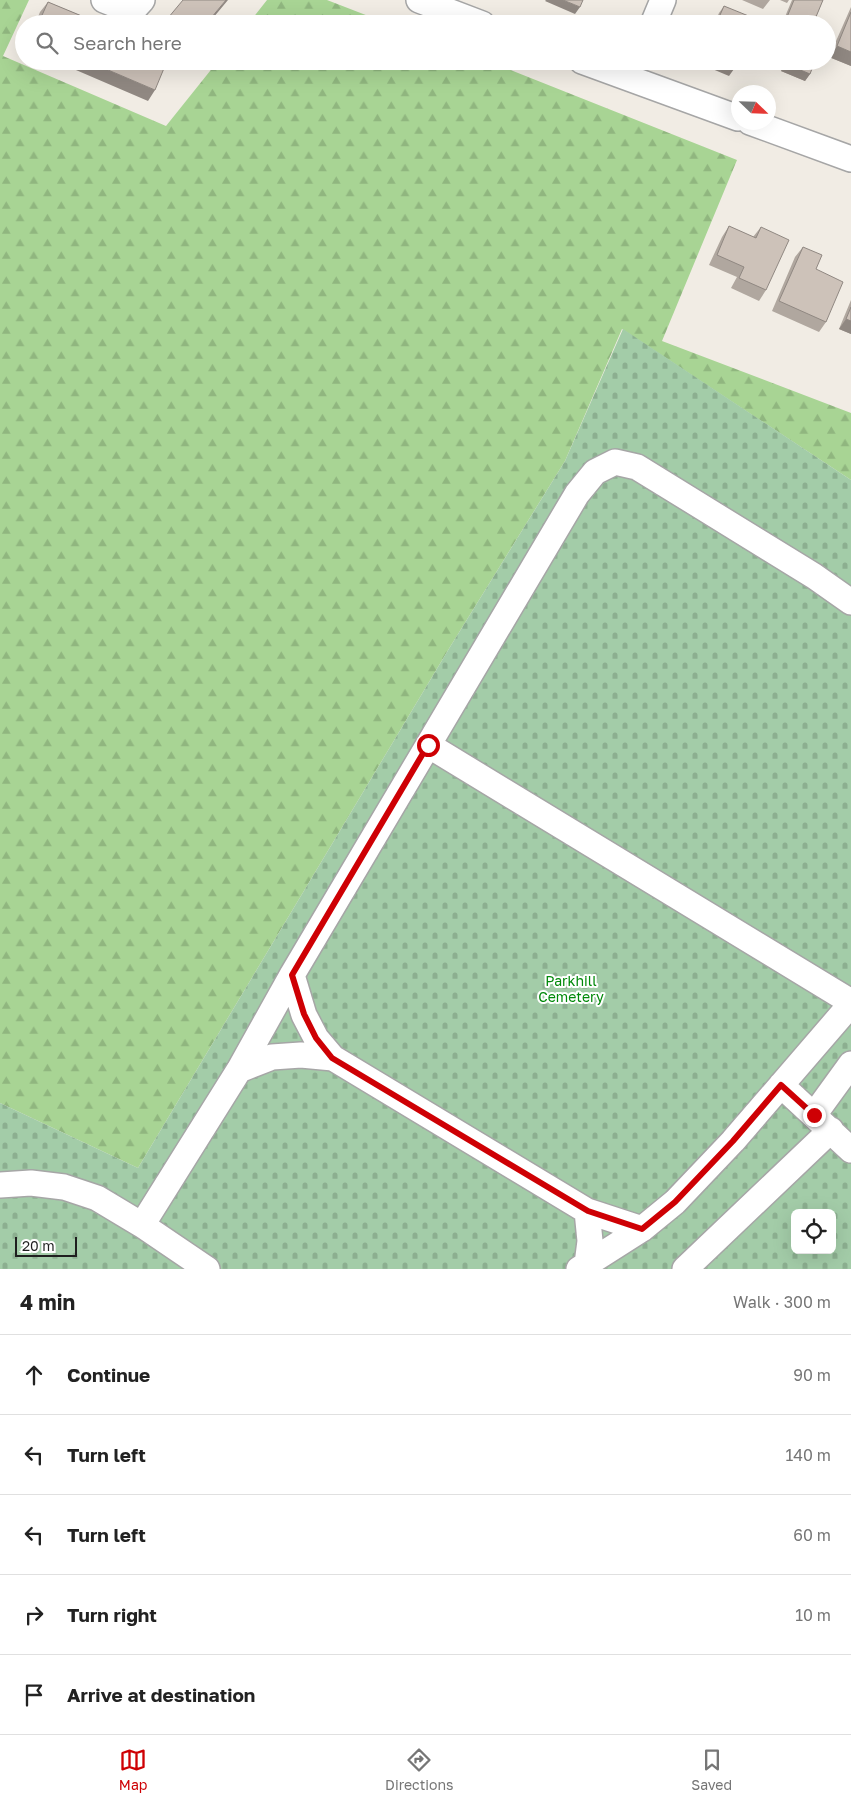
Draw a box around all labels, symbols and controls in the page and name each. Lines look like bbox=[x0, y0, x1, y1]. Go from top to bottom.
search box bbox=[15, 15, 836, 70]
icon: search bbox=[33, 29, 61, 57]
text: Search here bbox=[73, 31, 182, 54]
north arrow bbox=[731, 85, 776, 130]
route start bbox=[417, 734, 440, 757]
park label: Parkhill Cemetery bbox=[538, 972, 604, 1005]
route end bbox=[803, 1104, 826, 1127]
map controls bbox=[791, 1209, 836, 1254]
button: locate bbox=[791, 1209, 836, 1254]
scale bar bbox=[15, 1234, 78, 1257]
text: 20 m bbox=[22, 1237, 55, 1254]
text: 4 min bbox=[20, 1289, 75, 1315]
text: Walk · 300 m bbox=[733, 1292, 831, 1312]
icon: ahead bbox=[20, 1361, 48, 1389]
text: Continue bbox=[67, 1363, 150, 1386]
text: 90 m bbox=[793, 1365, 831, 1385]
icon: left bbox=[20, 1441, 48, 1469]
text: Turn left bbox=[67, 1443, 146, 1466]
text: 140 m bbox=[785, 1445, 831, 1465]
icon: left bbox=[20, 1521, 48, 1549]
text: Turn left bbox=[67, 1523, 146, 1546]
text: 60 m bbox=[793, 1525, 831, 1545]
icon: right bbox=[20, 1601, 48, 1629]
text: Turn right bbox=[67, 1603, 157, 1626]
text: 10 m bbox=[795, 1605, 831, 1625]
icon: arrive bbox=[20, 1681, 48, 1709]
text: Arrive at destination bbox=[67, 1683, 255, 1706]
tab: Map bbox=[119, 1746, 147, 1793]
tab: Directions bbox=[385, 1746, 454, 1793]
tab: Saved bbox=[691, 1746, 732, 1793]

